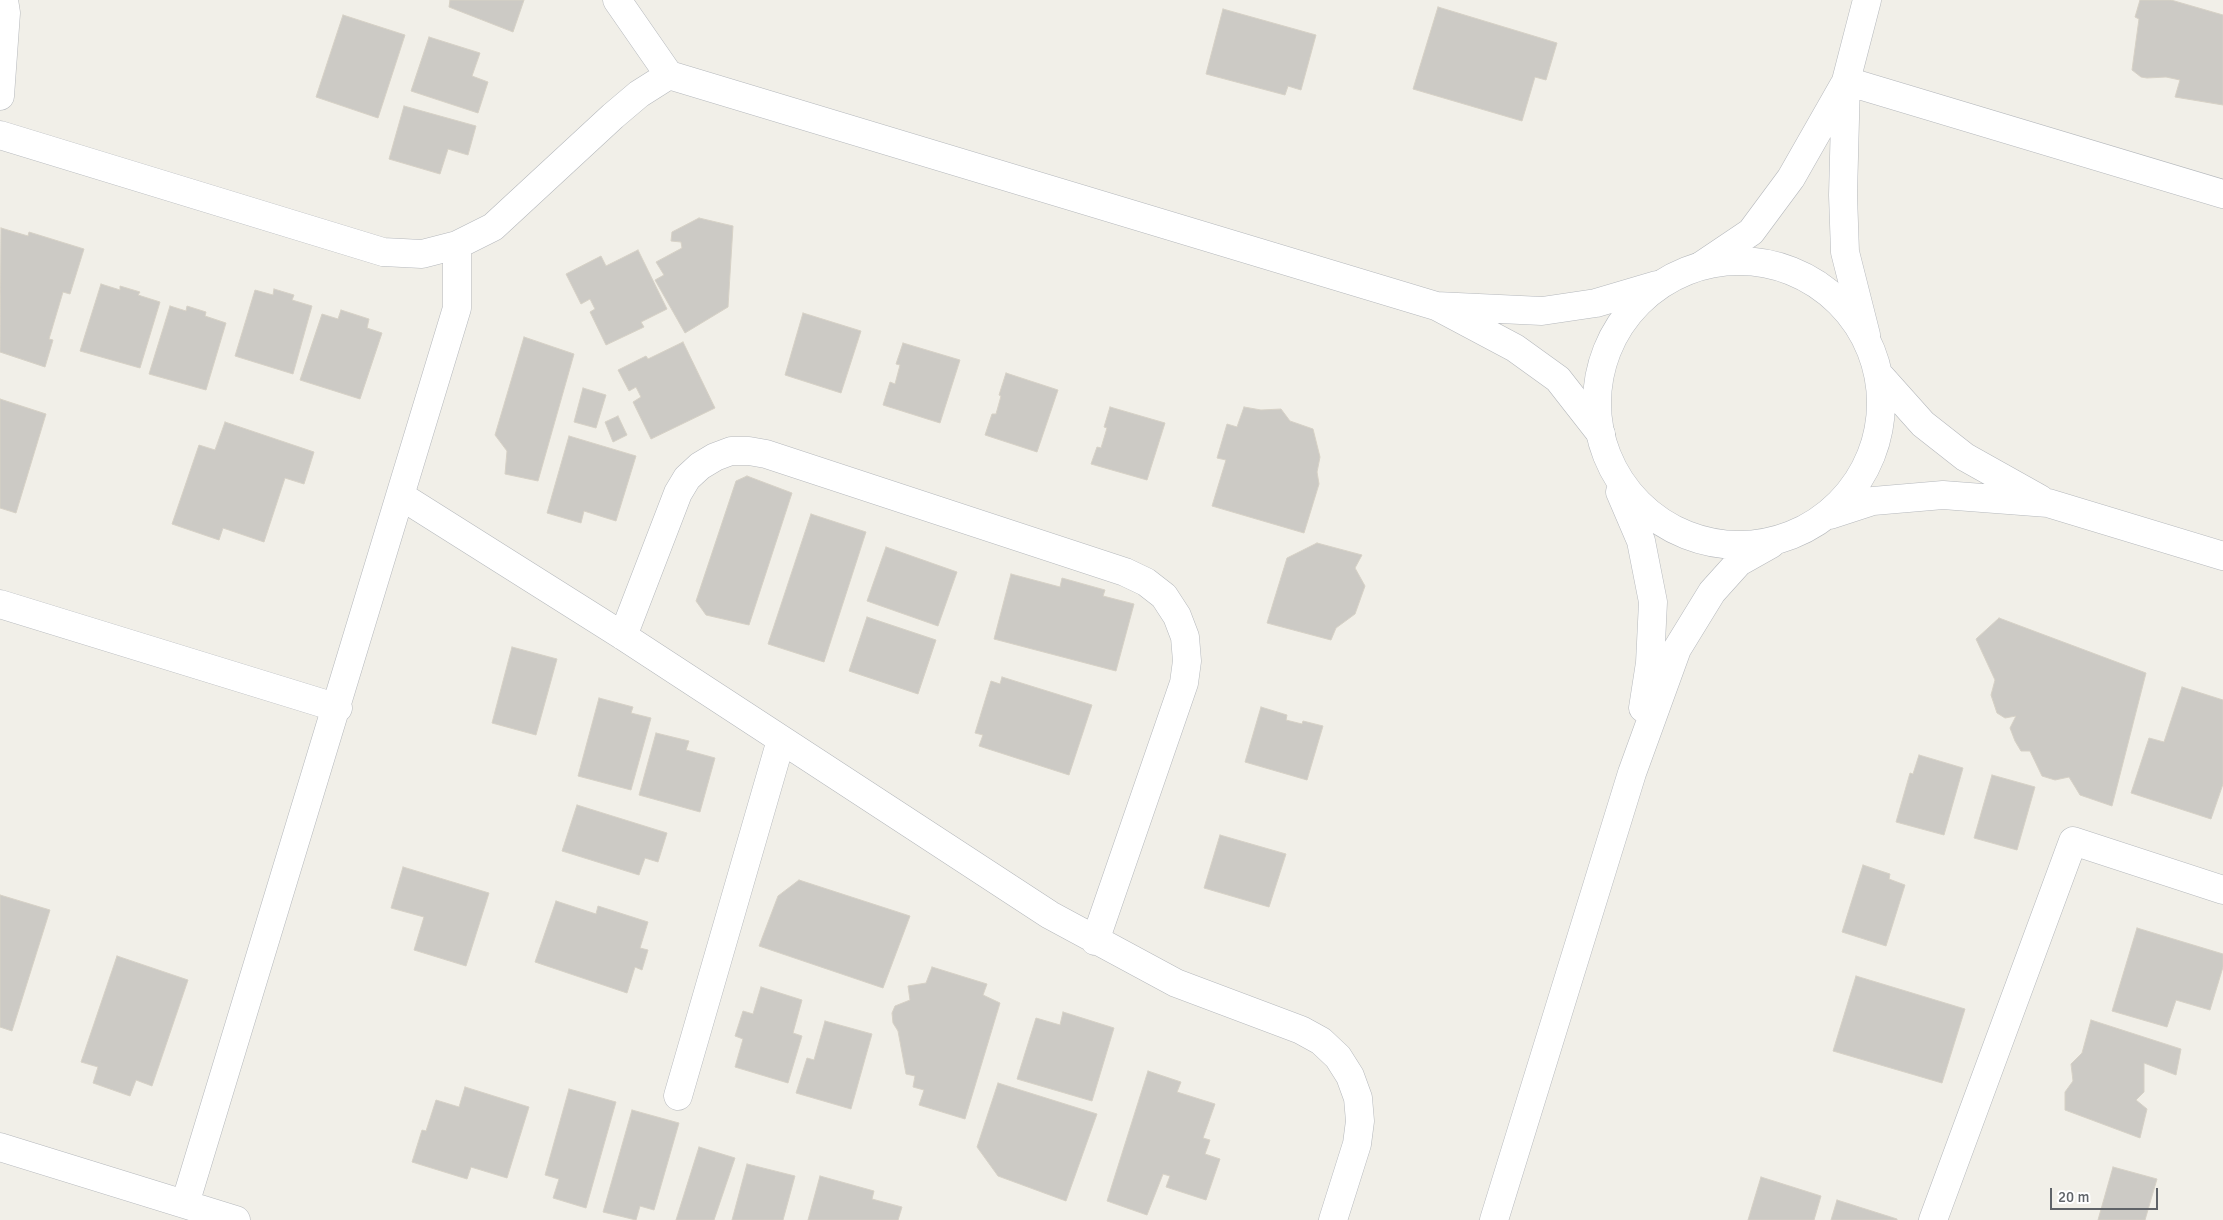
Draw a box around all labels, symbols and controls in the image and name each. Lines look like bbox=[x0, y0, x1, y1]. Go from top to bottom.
scale bar bbox=[2053, 1178, 2160, 1210]
text: 20 m bbox=[2058, 1188, 2089, 1206]

